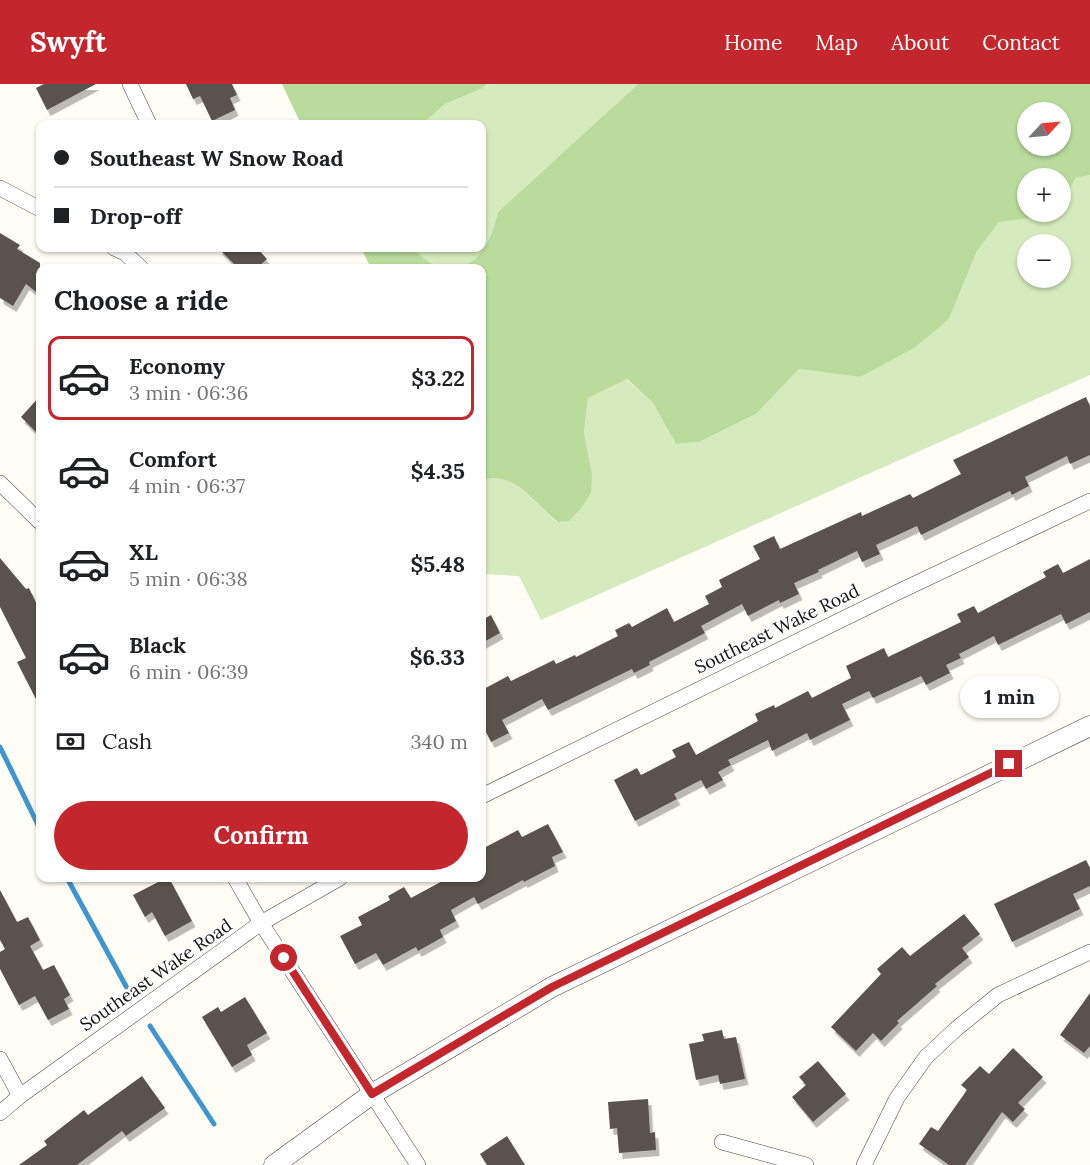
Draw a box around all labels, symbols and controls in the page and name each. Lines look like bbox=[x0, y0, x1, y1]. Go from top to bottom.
text: Swyft bbox=[30, 24, 106, 60]
text: Home bbox=[724, 29, 782, 56]
text: Map bbox=[815, 29, 858, 56]
text: About bbox=[891, 29, 949, 56]
text: Contact bbox=[982, 29, 1060, 56]
north arrow bbox=[1017, 102, 1071, 156]
map controls bbox=[1017, 102, 1071, 288]
text: Southeast W Snow Road bbox=[90, 144, 344, 172]
button: + bbox=[1017, 168, 1071, 222]
text: Drop-off bbox=[90, 202, 182, 230]
button: − bbox=[1017, 234, 1071, 288]
text: Choose a ride bbox=[54, 283, 228, 317]
icon: car bbox=[57, 351, 111, 405]
text: Economy bbox=[129, 352, 225, 380]
text: $3.22 bbox=[411, 364, 465, 392]
text: 3 min · 06:36 bbox=[129, 380, 248, 405]
icon: car bbox=[57, 444, 111, 498]
text: Comfort bbox=[129, 445, 217, 473]
text: $4.35 bbox=[411, 457, 465, 485]
text: 4 min · 06:37 bbox=[129, 473, 245, 498]
icon: car bbox=[57, 537, 111, 591]
text: XL bbox=[129, 538, 158, 566]
text: $5.48 bbox=[410, 550, 465, 578]
text: 5 min · 06:38 bbox=[129, 566, 248, 591]
street label: Southeast Wake Road bbox=[691, 579, 863, 678]
icon: car bbox=[57, 630, 111, 684]
text: Black bbox=[129, 631, 186, 659]
text: $6.33 bbox=[410, 643, 465, 671]
text: 6 min · 06:39 bbox=[129, 659, 249, 684]
callout: 1 min bbox=[960, 677, 1058, 719]
text: 1 min bbox=[984, 684, 1035, 709]
icon: cash bbox=[54, 725, 87, 758]
text: Cash bbox=[102, 727, 152, 755]
text: 340 m bbox=[410, 729, 468, 754]
route end bbox=[995, 750, 1022, 777]
button: Confirm bbox=[54, 801, 468, 870]
street label: Southeast Wake Road bbox=[75, 913, 236, 1036]
route start bbox=[270, 944, 297, 971]

